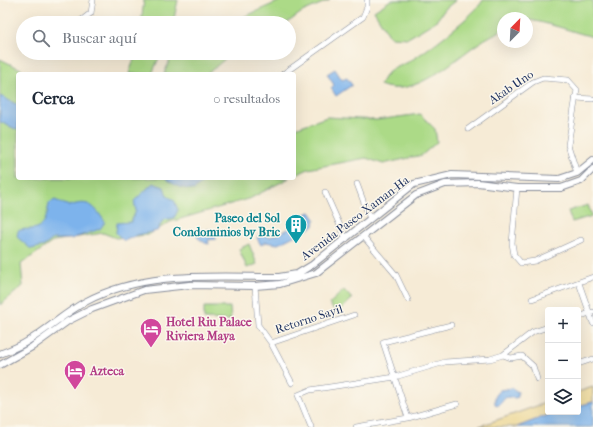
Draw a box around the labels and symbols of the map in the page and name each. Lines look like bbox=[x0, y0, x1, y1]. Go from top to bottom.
north arrow bbox=[497, 12, 533, 48]
street label: Akab Uno bbox=[485, 67, 536, 108]
street label: Avenida Paseo Xaman-Ha bbox=[297, 173, 412, 264]
place label: Paseo del Sol Condominios by Bric bbox=[173, 211, 281, 240]
building icon: Paseo del Sol Condominios by Bric bbox=[283, 212, 309, 245]
street label: Retorno Sayil bbox=[273, 301, 345, 337]
place label: Hotel Riu Palace Riviera Maya bbox=[166, 315, 252, 344]
hotel icon: Hotel Riu Palace Riviera Maya bbox=[138, 316, 164, 349]
hotel icon: Azteca bbox=[62, 358, 88, 391]
place label: Azteca bbox=[89, 364, 125, 378]

